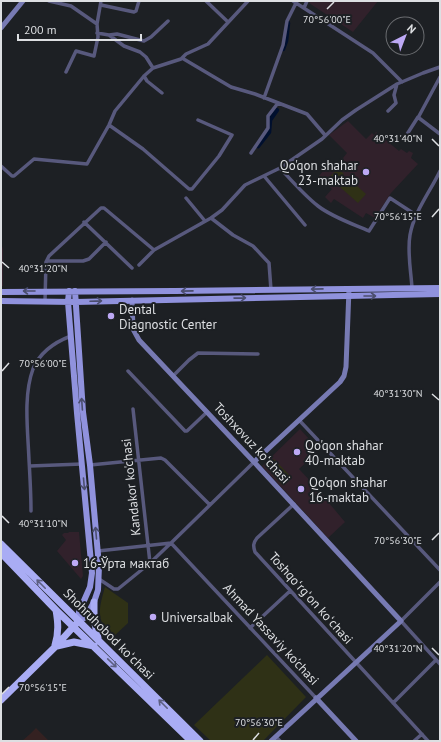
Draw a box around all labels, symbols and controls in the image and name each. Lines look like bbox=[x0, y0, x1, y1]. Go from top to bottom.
text: 70°56'00"E bbox=[303, 13, 351, 26]
scale bar bbox=[18, 16, 141, 42]
north arrow bbox=[385, 16, 425, 56]
text: N bbox=[404, 21, 419, 36]
text: 200 m bbox=[24, 22, 57, 37]
text: 40°31'40"N bbox=[373, 132, 423, 145]
place label: Qo'qon shahar 23-maktab bbox=[280, 157, 359, 189]
marker: Qo'qon shahar 23-maktab bbox=[361, 167, 371, 177]
text: 70°56'15"E bbox=[374, 210, 422, 223]
text: 40°31'20"N bbox=[18, 262, 68, 275]
one-way arrow bbox=[311, 285, 324, 293]
one-way arrow bbox=[23, 287, 36, 295]
one-way arrow bbox=[181, 287, 194, 295]
one-way arrow bbox=[363, 292, 376, 300]
one-way arrow bbox=[233, 294, 246, 302]
one-way arrow bbox=[89, 297, 102, 305]
place label: Dental Diagnostic Center bbox=[119, 301, 217, 333]
marker: Dental Diagnostic Center bbox=[106, 311, 116, 321]
text: 70°56'00"E bbox=[19, 357, 67, 370]
text: 40°31'30"N bbox=[373, 387, 423, 400]
one-way arrow bbox=[79, 398, 86, 411]
street label: Toshxovuz koʻchasi bbox=[210, 399, 294, 487]
place label: Qo'qon shahar 40-maktab bbox=[305, 437, 384, 469]
street label: Kandakor ko'chasi bbox=[117, 438, 145, 536]
marker: Qo'qon shahar 40-maktab bbox=[292, 447, 302, 457]
place label: Qo'qon shahar 16-maktab bbox=[309, 474, 388, 506]
one-way arrow bbox=[80, 477, 87, 490]
marker: Qo'qon shahar 16-maktab bbox=[296, 484, 306, 494]
text: 40°31'10"N bbox=[18, 517, 68, 530]
one-way arrow bbox=[93, 527, 100, 540]
text: 70°56'30"E bbox=[374, 534, 422, 547]
street label: Toshqoʻrgʻon koʻchasi bbox=[265, 548, 357, 648]
place label: 16-Ўрта мактаб bbox=[83, 555, 169, 572]
marker: 16-Ўрта мактаб bbox=[70, 558, 80, 568]
one-way arrow bbox=[36, 579, 46, 588]
street label: Ahmad Yassaviy ko'chasi bbox=[219, 580, 323, 688]
street label: Shohruhobod koʻchasi bbox=[60, 585, 158, 683]
place label: Universalbak bbox=[161, 609, 233, 626]
marker: Universalbak bbox=[148, 612, 158, 622]
text: 40°31'20"N bbox=[373, 642, 423, 655]
one-way arrow bbox=[107, 658, 117, 668]
text: 70°56'15"E bbox=[19, 681, 67, 694]
one-way arrow bbox=[158, 699, 168, 708]
text: 70°56'30"E bbox=[235, 716, 283, 729]

